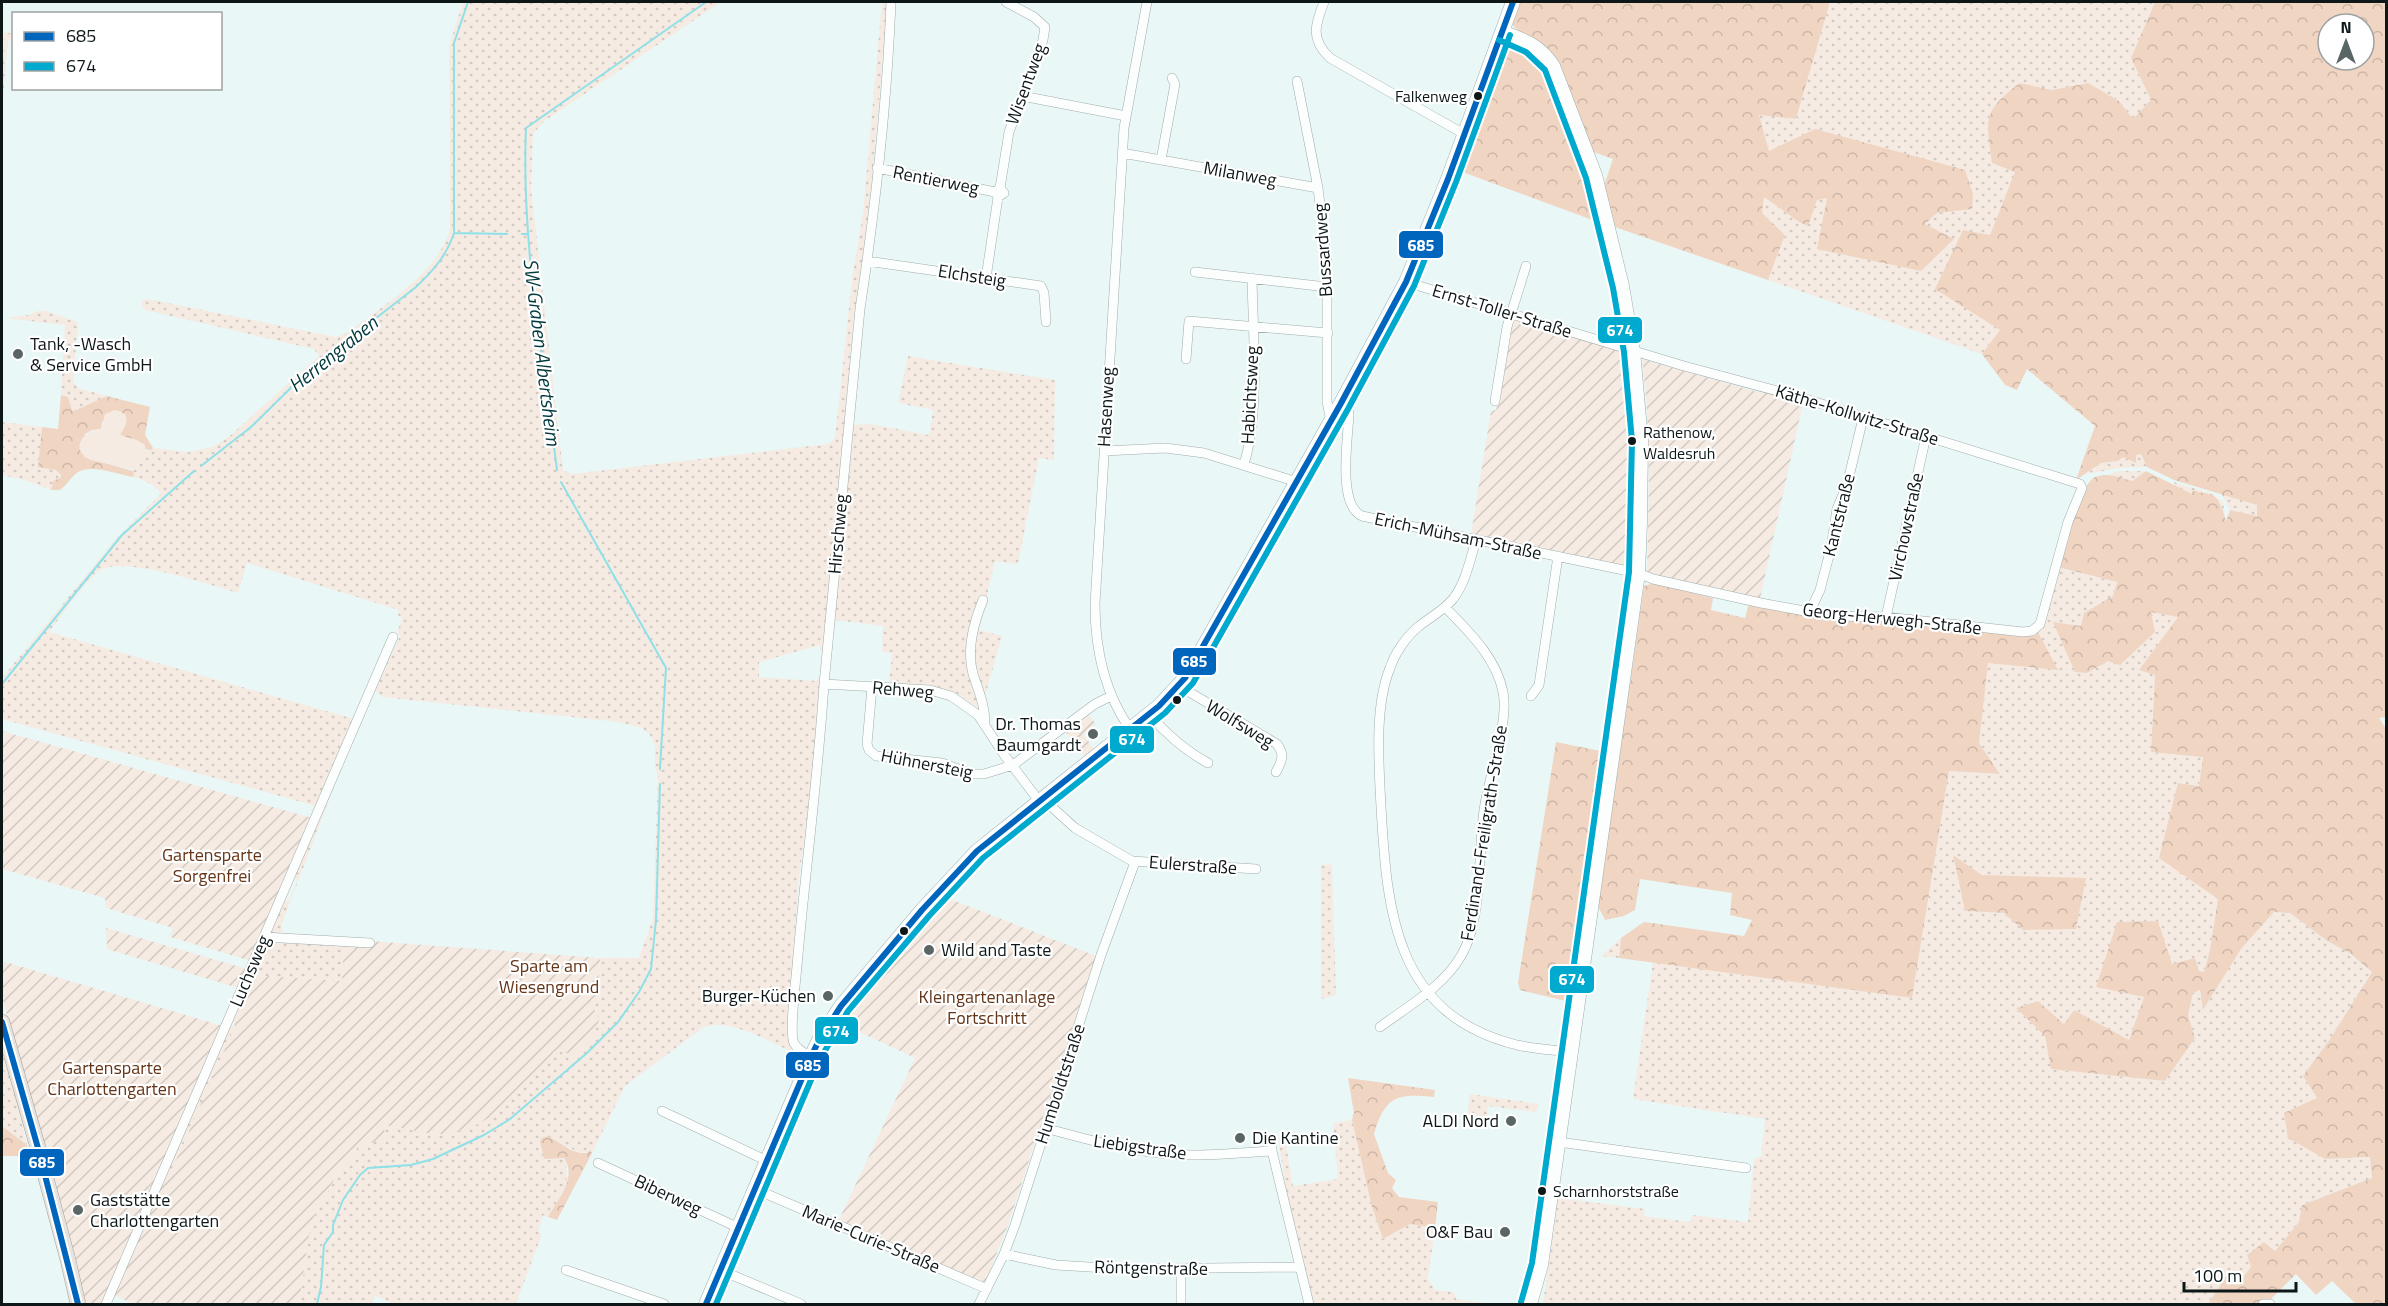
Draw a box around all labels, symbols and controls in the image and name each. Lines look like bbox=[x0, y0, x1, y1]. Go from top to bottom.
legend bbox=[12, 12, 222, 90]
north arrow bbox=[2316, 12, 2376, 72]
text: N bbox=[2340, 15, 2352, 39]
text: 685 bbox=[66, 22, 96, 49]
street label: Wisentweg bbox=[998, 39, 1053, 129]
text: 674 bbox=[66, 52, 96, 79]
place label: Falkenweg bbox=[1395, 84, 1467, 108]
marker: Falkenweg bbox=[1472, 90, 1484, 102]
street label: Milanweg bbox=[1201, 154, 1279, 193]
street label: Rentierweg bbox=[891, 158, 981, 201]
street label: Bussardweg bbox=[1306, 202, 1339, 298]
line badge: 685 bbox=[1398, 230, 1444, 259]
text: 685 bbox=[1408, 233, 1434, 257]
water label: SW-Graben Albertsheim bbox=[516, 257, 569, 448]
street label: Elchsteig bbox=[936, 257, 1008, 294]
street label: Ernst-Toller-Straße bbox=[1429, 276, 1575, 345]
water label: Herrengraben bbox=[281, 307, 385, 400]
line badge: 674 bbox=[1597, 316, 1643, 344]
text: 674 bbox=[1607, 318, 1633, 342]
place label: Tank, -Wasch & Service GmbH bbox=[30, 330, 152, 378]
street label: Habichtsweg bbox=[1233, 345, 1266, 445]
marker: Tank, -Wasch & Service GmbH bbox=[11, 347, 25, 361]
street label: Hasenweg bbox=[1090, 366, 1121, 448]
street label: Käthe-Kollwitz-Straße bbox=[1772, 377, 1942, 452]
place label: Rathenow, Waldesruh bbox=[1643, 420, 1715, 465]
marker: Rathenow, Waldesruh bbox=[1626, 435, 1638, 447]
street label: Virchowstraße bbox=[1881, 470, 1930, 584]
street label: Kantstraße bbox=[1815, 471, 1862, 559]
street label: Hirschweg bbox=[821, 493, 854, 575]
street label: Erich-Mühsam-Straße bbox=[1372, 505, 1544, 566]
street label: Georg-Herwegh-Straße bbox=[1801, 596, 1983, 641]
line badge: 685 bbox=[1172, 647, 1217, 676]
text: 685 bbox=[1181, 649, 1207, 673]
street label: Rehweg bbox=[871, 673, 935, 706]
street label: Wolfsweg bbox=[1201, 693, 1280, 755]
unlabelled marker bbox=[1171, 694, 1183, 706]
place label: Dr. Thomas Baumgardt bbox=[995, 710, 1082, 758]
street label: Ferdinand-Freiligrath-Straße bbox=[1453, 723, 1514, 943]
line badge: 674 bbox=[1109, 725, 1155, 754]
marker: Dr. Thomas Baumgardt bbox=[1086, 727, 1100, 741]
text: 674 bbox=[1119, 727, 1145, 751]
street label: Hühnersteig bbox=[879, 741, 975, 786]
park label: Gartensparte Sorgenfrei bbox=[162, 841, 262, 889]
street label: Eulerstraße bbox=[1148, 848, 1238, 881]
unlabelled marker bbox=[898, 925, 910, 937]
street label: Luchsweg bbox=[222, 931, 277, 1011]
place label: Wild and Taste bbox=[941, 936, 1051, 963]
marker: Wild and Taste bbox=[922, 943, 936, 957]
park label: Sparte am Wiesengrund bbox=[499, 952, 599, 1000]
line badge: 674 bbox=[1549, 965, 1595, 994]
text: 674 bbox=[1559, 967, 1585, 991]
place label: Burger-Küchen bbox=[702, 982, 816, 1009]
park label: Kleingartenanlage Fortschritt bbox=[919, 983, 1055, 1031]
marker: Burger-Küchen bbox=[821, 989, 835, 1003]
line badge: 674 bbox=[814, 1016, 859, 1045]
text: 674 bbox=[823, 1019, 849, 1043]
street label: Humboldtstraße bbox=[1027, 1020, 1092, 1148]
line badge: 685 bbox=[785, 1051, 830, 1079]
text: 685 bbox=[795, 1053, 821, 1077]
park label: Gartensparte Charlottengarten bbox=[47, 1054, 177, 1102]
place label: ALDI Nord bbox=[1423, 1107, 1499, 1134]
marker: ALDI Nord bbox=[1504, 1114, 1518, 1128]
place label: Die Kantine bbox=[1252, 1124, 1339, 1151]
street label: Liebigstraße bbox=[1092, 1127, 1188, 1166]
marker: Die Kantine bbox=[1233, 1131, 1247, 1145]
line badge: 685 bbox=[19, 1148, 65, 1177]
text: 685 bbox=[29, 1150, 55, 1174]
street label: Biberweg bbox=[630, 1167, 706, 1222]
place label: Scharnhorststraße bbox=[1553, 1179, 1679, 1203]
marker: Scharnhorststraße bbox=[1536, 1185, 1548, 1197]
place label: Gaststätte Charlottengarten bbox=[90, 1186, 219, 1234]
street label: Marie-Curie-Straße bbox=[798, 1197, 944, 1280]
marker: Gaststätte Charlottengarten bbox=[71, 1203, 85, 1217]
place label: O&F Bau bbox=[1426, 1218, 1493, 1245]
marker: O&F Bau bbox=[1498, 1225, 1512, 1239]
street label: Röntgenstraße bbox=[1094, 1253, 1208, 1282]
scale bar bbox=[2184, 1255, 2296, 1293]
text: 100 m bbox=[2193, 1262, 2242, 1289]

